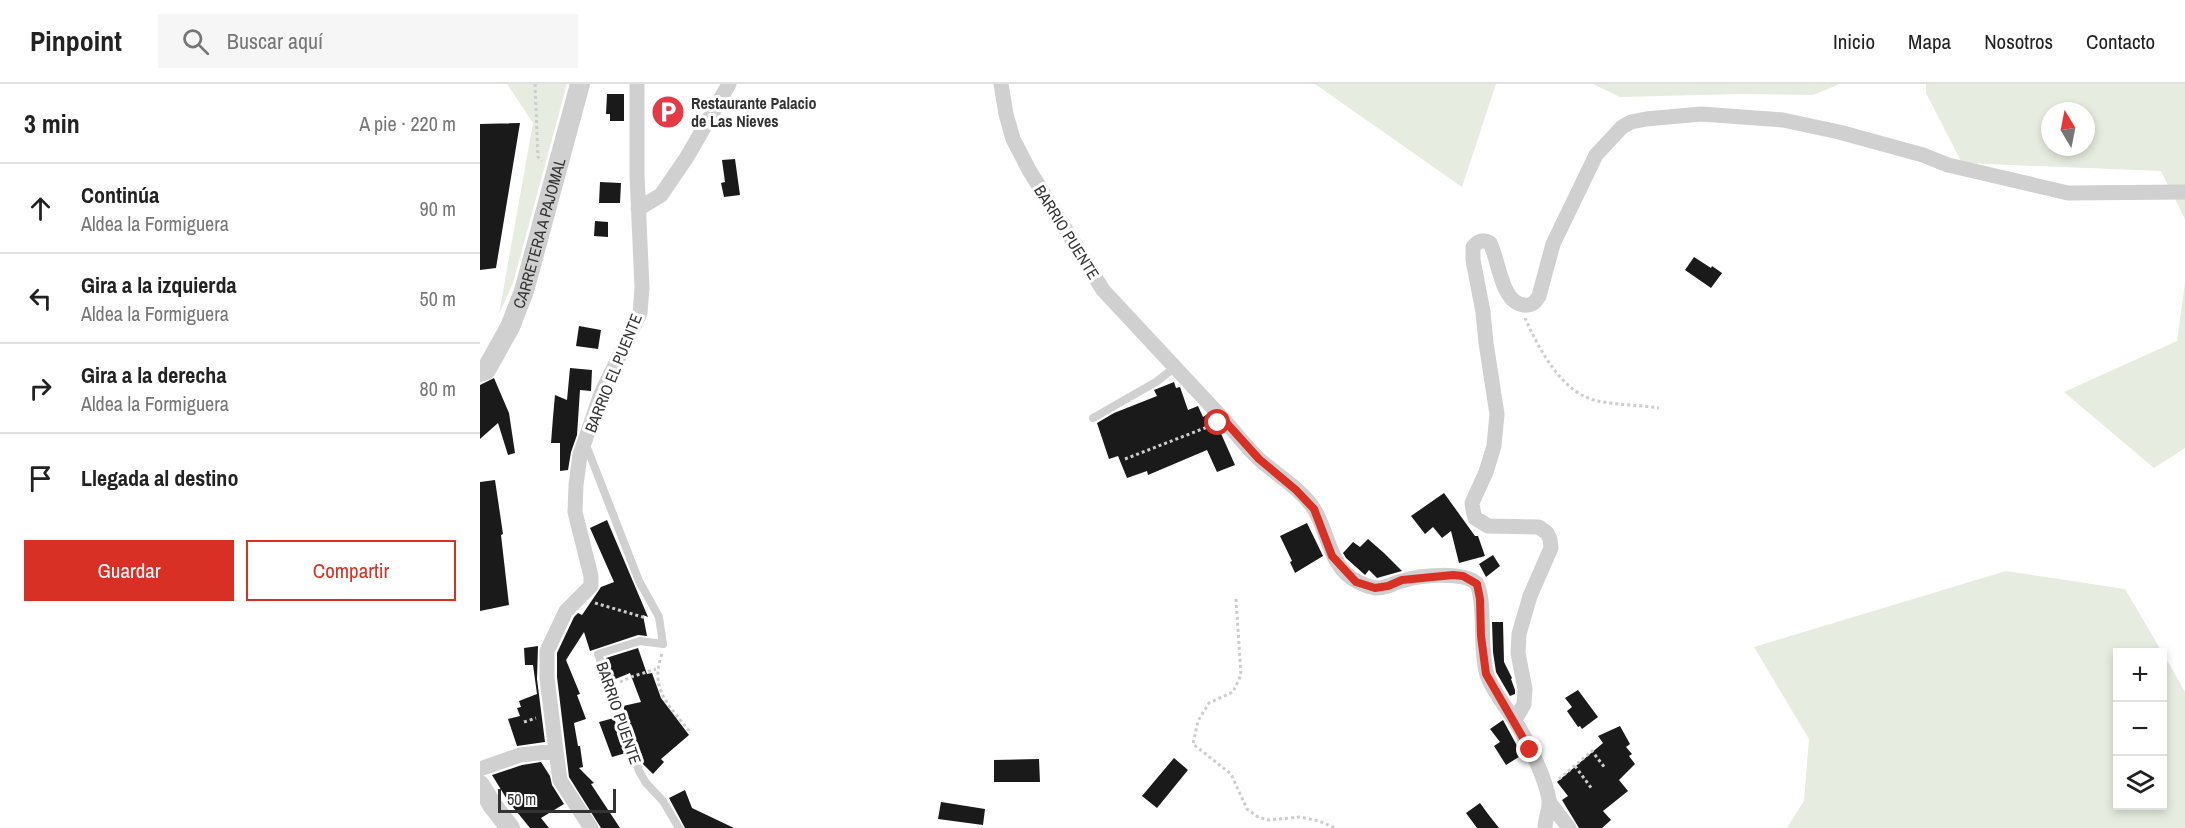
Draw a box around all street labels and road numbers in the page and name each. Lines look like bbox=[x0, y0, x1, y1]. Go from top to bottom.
street label: CARRETERA A PAJOMAL bbox=[507, 155, 571, 312]
street label: BARRIO PUENTE bbox=[1029, 181, 1105, 283]
street label: BARRIO EL PUENTE bbox=[579, 310, 647, 436]
street label: BARRIO PUENTE bbox=[591, 659, 647, 767]

